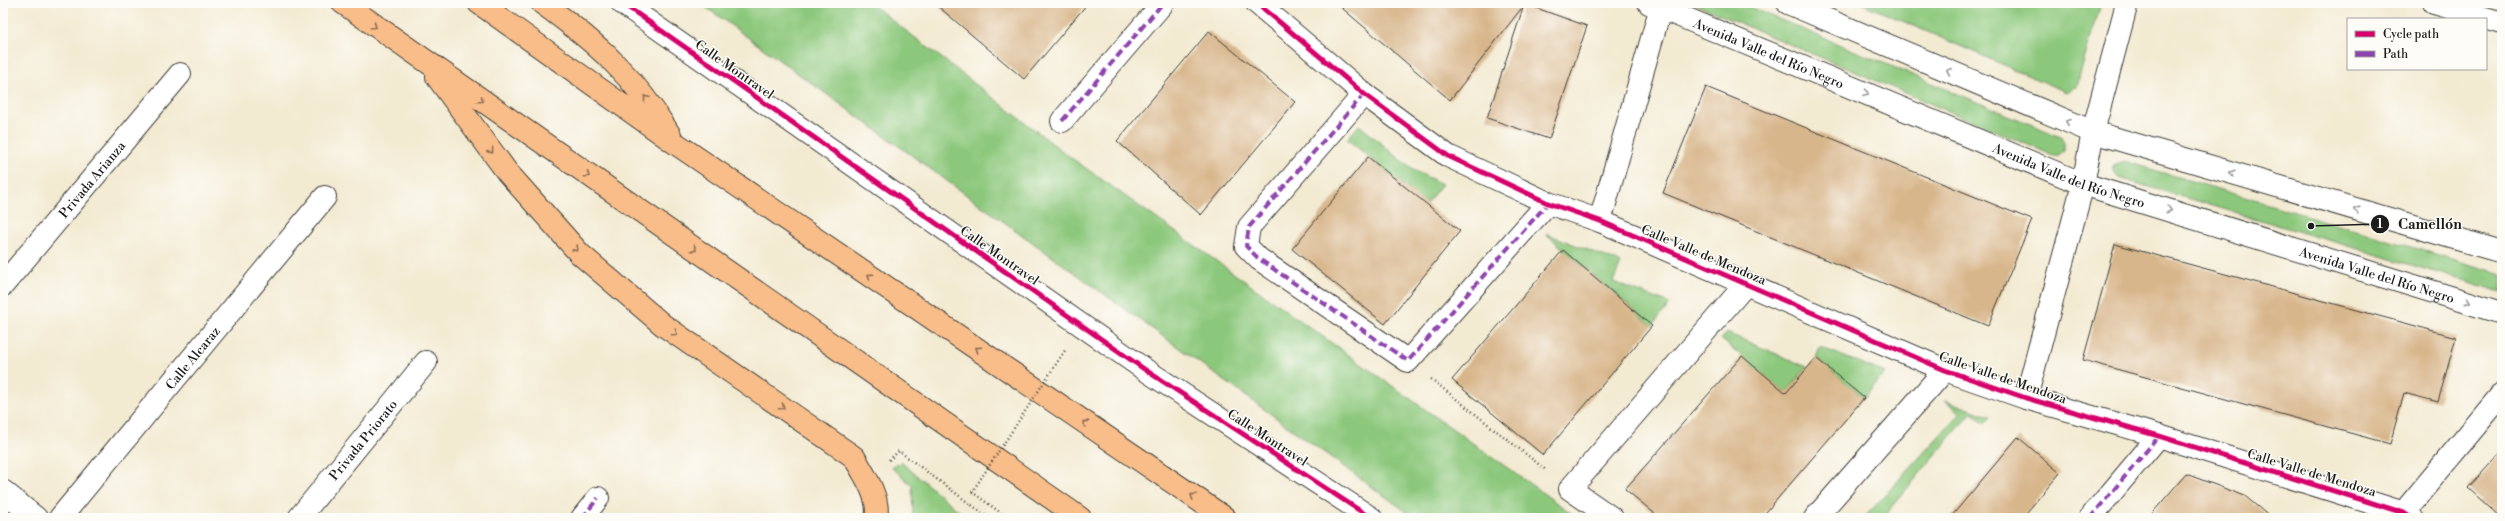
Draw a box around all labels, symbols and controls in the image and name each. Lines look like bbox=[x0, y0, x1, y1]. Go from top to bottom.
street label: Avenida Valle del Río Negro bbox=[1690, 15, 1846, 92]
legend bbox=[2347, 18, 2487, 70]
one-way arrow bbox=[370, 21, 377, 28]
text: Cycle path bbox=[2383, 27, 2439, 42]
street label: Calle Montravel bbox=[692, 37, 777, 103]
text: Path bbox=[2383, 47, 2408, 62]
one-way arrow bbox=[1945, 68, 1953, 76]
one-way arrow bbox=[1862, 89, 1869, 97]
one-way arrow bbox=[476, 95, 483, 102]
one-way arrow bbox=[644, 96, 651, 103]
one-way arrow bbox=[2065, 118, 2072, 126]
street label: Privada Arianza bbox=[56, 138, 129, 221]
street label: Avenida Valle del Río Negro bbox=[1989, 140, 2147, 212]
one-way arrow bbox=[486, 147, 494, 154]
one-way arrow bbox=[2229, 169, 2236, 178]
one-way arrow bbox=[583, 170, 590, 177]
one-way arrow bbox=[2166, 205, 2173, 214]
one-way arrow bbox=[2354, 206, 2361, 215]
callout: Camellón bbox=[2370, 211, 2470, 237]
text: Camellón bbox=[2398, 216, 2462, 234]
text: 1 bbox=[2377, 217, 2383, 232]
street label: Calle Valle de Mendoza bbox=[1639, 221, 1769, 289]
street label: Calle Montravel bbox=[957, 223, 1042, 289]
one-way arrow bbox=[690, 244, 697, 252]
street label: Avenida Valle del Río Negro bbox=[2296, 244, 2456, 307]
one-way arrow bbox=[571, 245, 578, 252]
one-way arrow bbox=[868, 274, 875, 281]
one-way arrow bbox=[2464, 296, 2471, 305]
street label: Calle Alcaraz bbox=[163, 324, 224, 393]
one-way arrow bbox=[671, 328, 678, 336]
one-way arrow bbox=[975, 347, 982, 354]
street label: Calle Valle de Mendoza bbox=[1937, 349, 2069, 407]
street label: Privada Priorato bbox=[326, 397, 401, 484]
one-way arrow bbox=[778, 402, 785, 410]
street label: Calle Montravel bbox=[1224, 406, 1311, 470]
one-way arrow bbox=[1082, 420, 1089, 428]
street label: Calle Valle de Mendoza bbox=[2245, 446, 2379, 500]
one-way arrow bbox=[1190, 494, 1197, 501]

